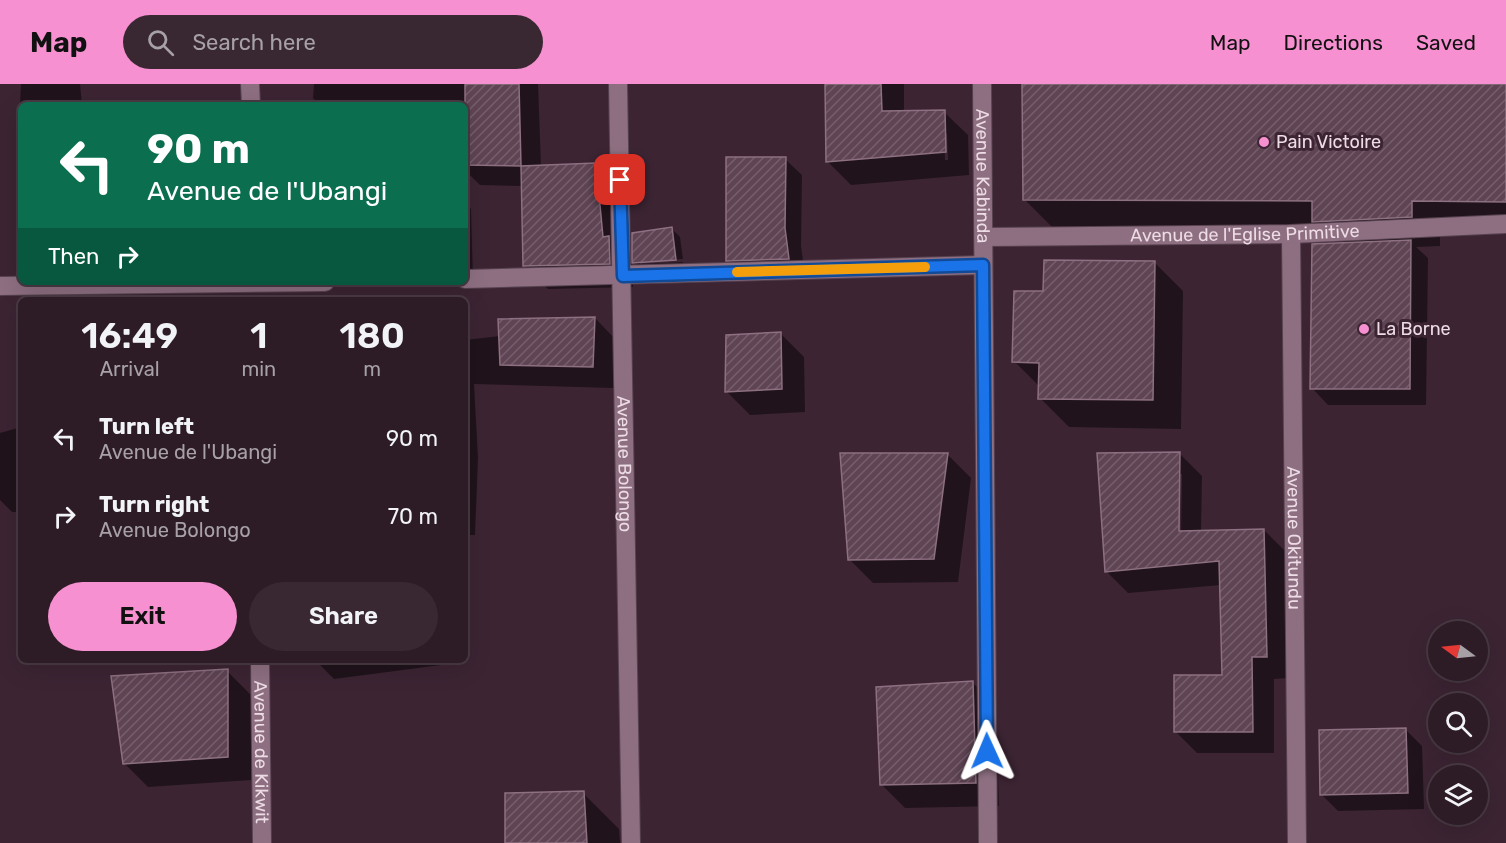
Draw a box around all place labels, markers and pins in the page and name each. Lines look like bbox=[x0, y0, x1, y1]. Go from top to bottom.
place label: Pain Victoire bbox=[1276, 131, 1381, 153]
marker: Pain Victoire bbox=[1257, 135, 1271, 149]
pin bbox=[594, 154, 645, 205]
place label: La Borne bbox=[1376, 318, 1451, 340]
marker: La Borne bbox=[1357, 322, 1371, 336]

